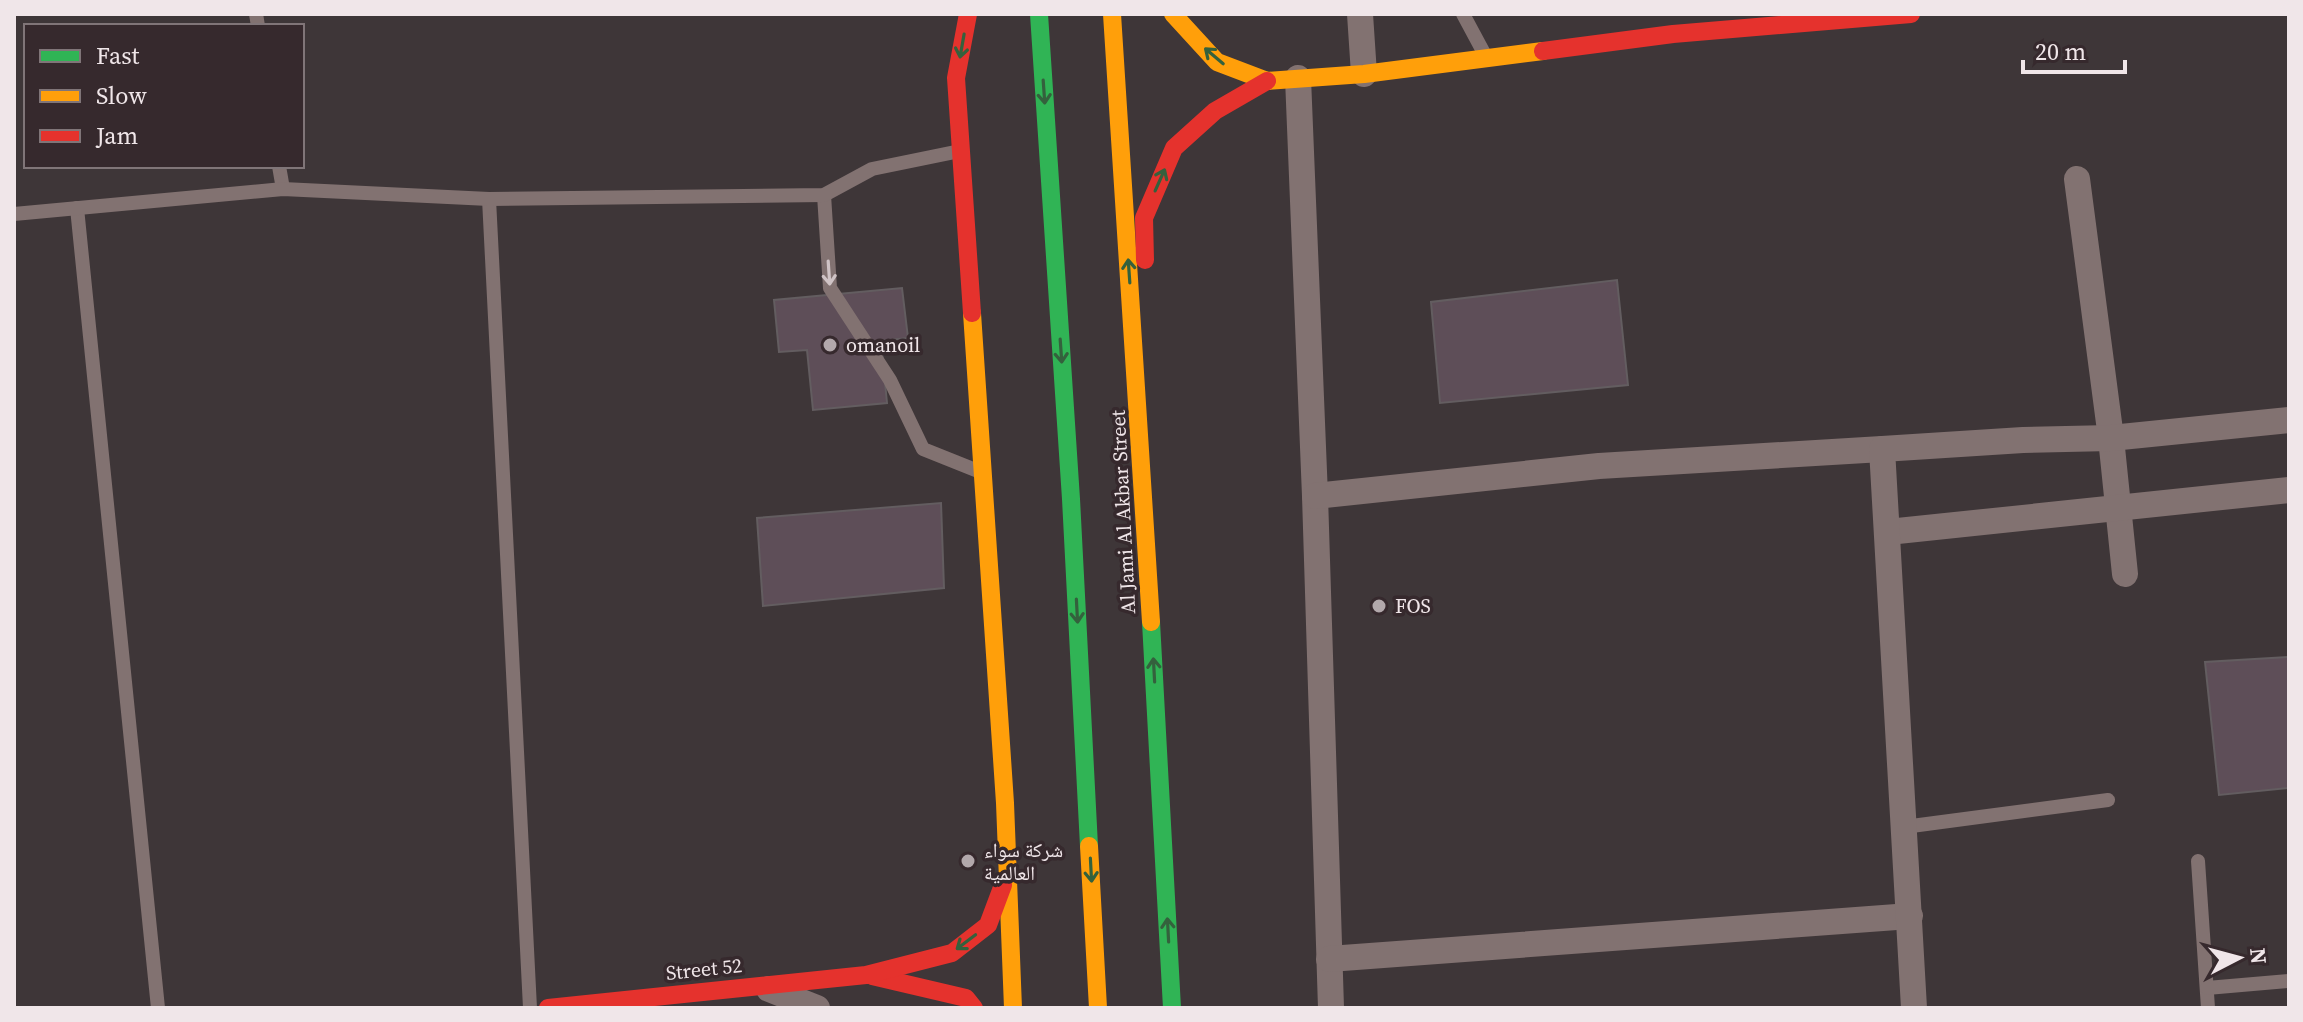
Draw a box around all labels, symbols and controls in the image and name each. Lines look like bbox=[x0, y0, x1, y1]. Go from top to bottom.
legend bbox=[24, 24, 304, 168]
scale bar bbox=[2023, 24, 2125, 74]
one-way arrow bbox=[953, 33, 968, 58]
text: 20 m bbox=[2035, 35, 2086, 68]
text: Fast bbox=[96, 39, 140, 72]
one-way arrow bbox=[1204, 47, 1225, 64]
one-way arrow bbox=[1037, 78, 1052, 105]
text: Slow bbox=[96, 79, 147, 112]
text: Jam bbox=[95, 119, 138, 152]
one-way arrow bbox=[1154, 168, 1169, 193]
one-way arrow bbox=[1121, 258, 1136, 285]
one-way arrow bbox=[822, 259, 837, 286]
place label: omanoil bbox=[846, 331, 920, 359]
marker: omanoil bbox=[821, 336, 839, 354]
one-way arrow bbox=[1054, 337, 1069, 364]
street label: Al Jami Al Akbar Street bbox=[1104, 409, 1142, 615]
place label: FOS bbox=[1395, 592, 1431, 620]
one-way arrow bbox=[1069, 597, 1084, 624]
marker: FOS bbox=[1370, 597, 1388, 615]
one-way arrow bbox=[1146, 657, 1161, 684]
place label: شركة سواء العالمية bbox=[984, 836, 1063, 887]
marker: شركة سواء العالمية bbox=[959, 852, 977, 870]
one-way arrow bbox=[1083, 856, 1098, 883]
one-way arrow bbox=[1160, 917, 1175, 944]
north arrow bbox=[2199, 918, 2279, 998]
one-way arrow bbox=[956, 933, 977, 950]
text: N bbox=[2243, 946, 2275, 965]
street label: Street 52 bbox=[665, 951, 743, 987]

